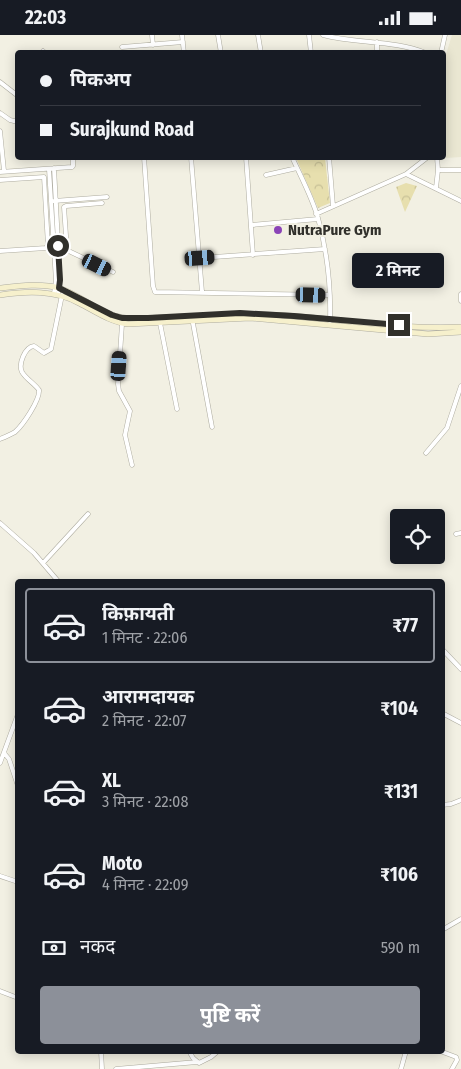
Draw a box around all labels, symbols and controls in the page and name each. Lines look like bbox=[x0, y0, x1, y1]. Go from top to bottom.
text: 22:03 bbox=[25, 6, 66, 29]
text: पिकअप bbox=[70, 68, 131, 91]
text: Surajkund Road bbox=[70, 118, 194, 141]
place label: NutraPure Gym bbox=[288, 221, 381, 239]
marker: NutraPure Gym bbox=[272, 224, 284, 236]
route start bbox=[47, 235, 69, 257]
car bbox=[184, 249, 215, 267]
car bbox=[80, 252, 113, 278]
callout: 2 मिनट bbox=[353, 253, 445, 287]
text: 2 मिनट bbox=[376, 261, 420, 280]
car bbox=[295, 287, 326, 303]
route end bbox=[388, 314, 410, 336]
car bbox=[110, 351, 127, 381]
map controls bbox=[390, 509, 445, 564]
button: locate bbox=[390, 509, 445, 564]
text: किफ़ायती bbox=[102, 602, 174, 625]
icon: car bbox=[42, 603, 87, 648]
text: ₹77 bbox=[392, 614, 418, 637]
text: 1 मिनट · 22:06 bbox=[102, 628, 187, 647]
text: आरामदायक bbox=[102, 685, 194, 708]
icon: car bbox=[42, 686, 87, 731]
text: ₹104 bbox=[381, 697, 418, 720]
text: 2 मिनट · 22:07 bbox=[102, 711, 186, 730]
icon: car bbox=[42, 769, 87, 814]
text: XL bbox=[102, 769, 121, 792]
text: ₹131 bbox=[384, 780, 418, 803]
text: 3 मिनट · 22:08 bbox=[102, 792, 188, 811]
icon: car bbox=[42, 852, 87, 897]
text: Moto bbox=[102, 852, 142, 875]
text: ₹106 bbox=[380, 863, 418, 886]
text: 4 मिनट · 22:09 bbox=[102, 875, 189, 894]
icon: cash bbox=[40, 934, 68, 962]
text: नकद bbox=[80, 935, 115, 958]
text: 590 m bbox=[381, 938, 420, 957]
button: पुष्टि करें bbox=[40, 986, 420, 1044]

